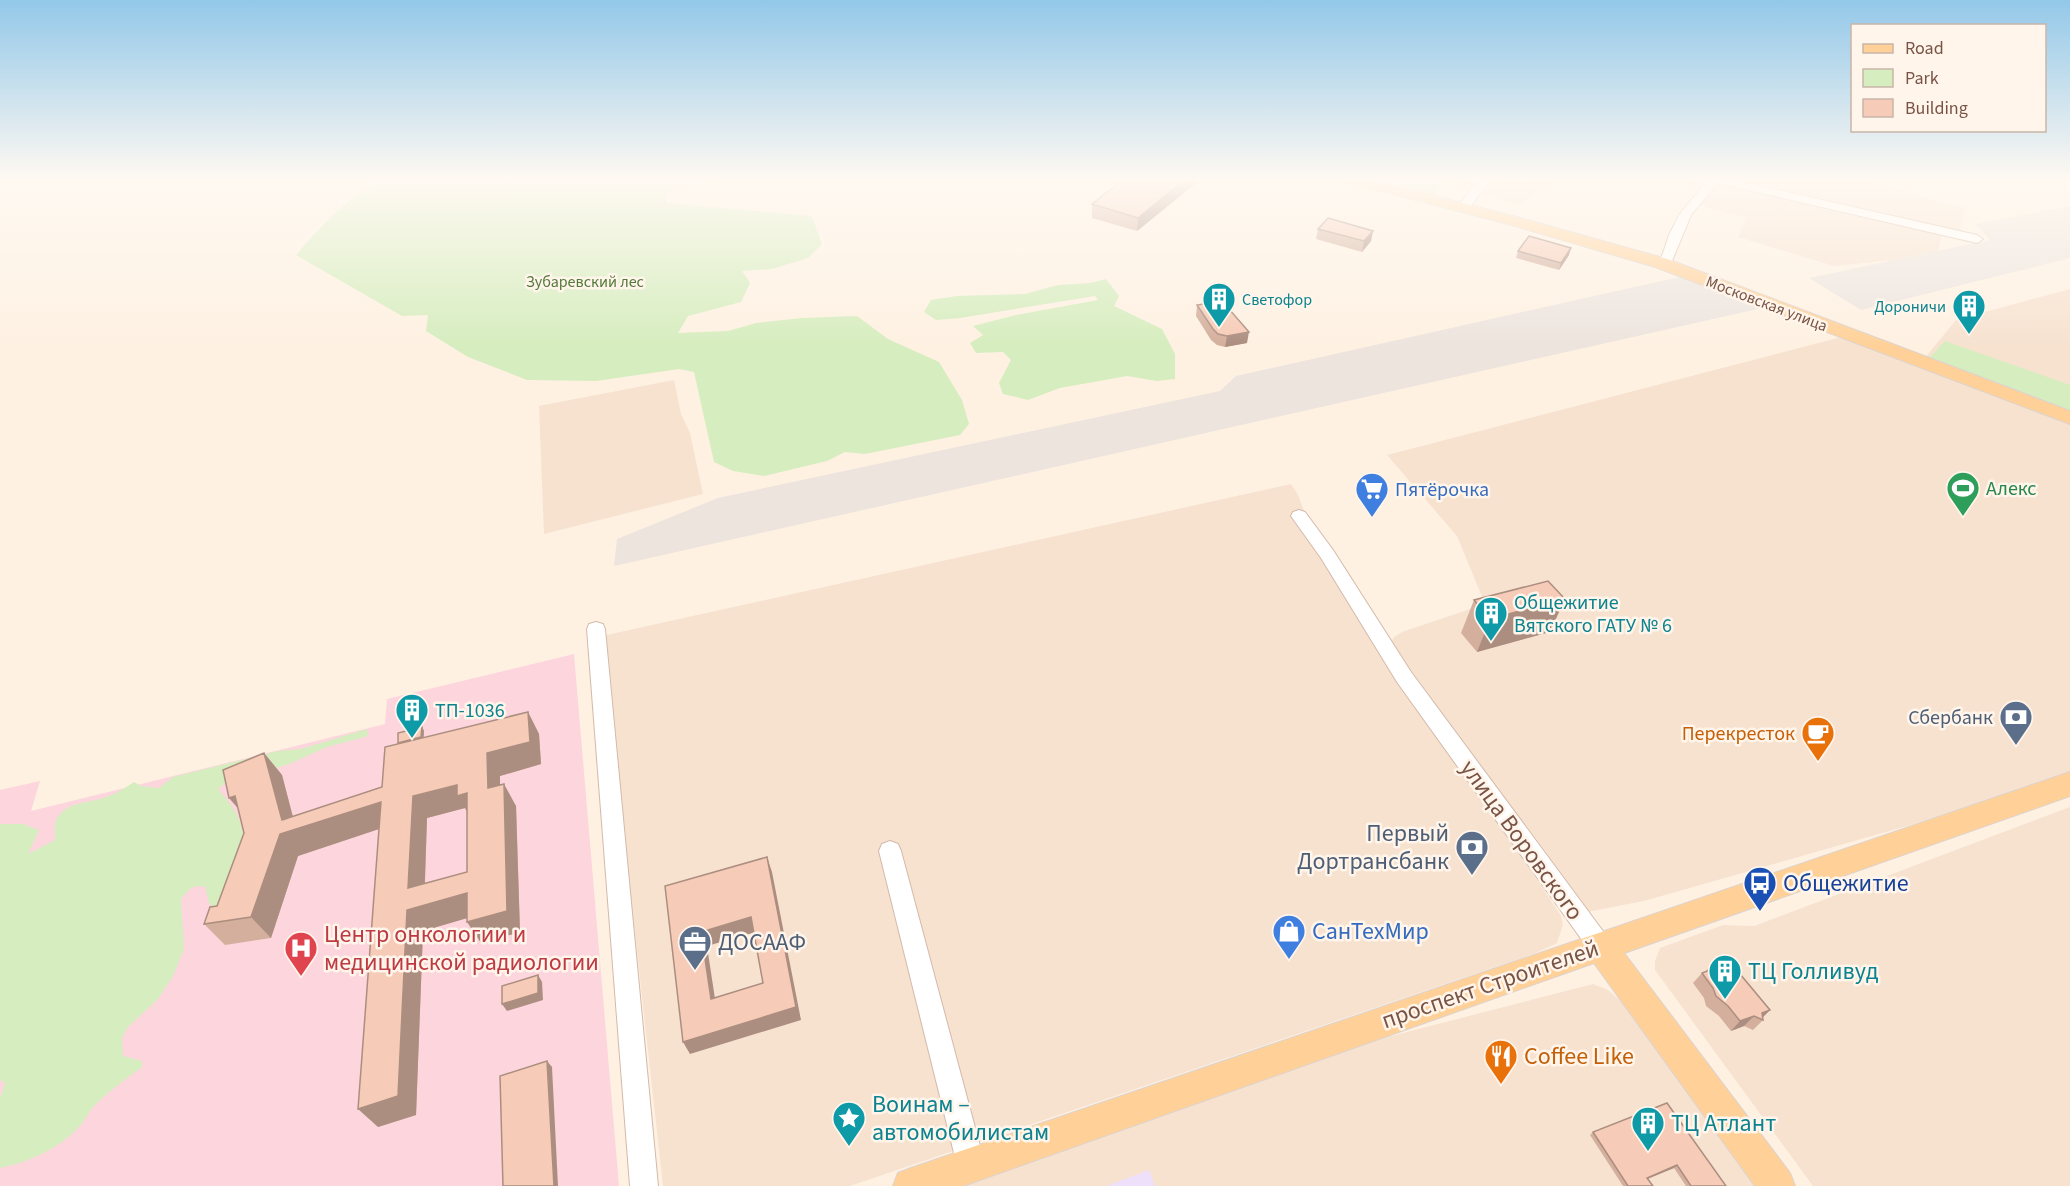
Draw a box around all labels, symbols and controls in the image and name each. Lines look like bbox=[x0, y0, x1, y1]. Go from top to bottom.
legend bbox=[1851, 24, 2046, 132]
text: Road bbox=[1905, 36, 1944, 61]
text: Park bbox=[1905, 66, 1939, 91]
text: Building bbox=[1905, 96, 1968, 121]
park label: Зубаревский лес bbox=[526, 271, 644, 293]
street label: Московская улица bbox=[1703, 271, 1831, 337]
building icon: Светофор bbox=[1201, 281, 1237, 328]
building icon: Дороничи bbox=[1951, 288, 1987, 335]
place label: Светофор bbox=[1242, 289, 1312, 311]
place label: Дороничи bbox=[1874, 296, 1946, 318]
sports icon: Алекс bbox=[1945, 470, 1981, 517]
supermarket icon: Пятёрочка bbox=[1354, 471, 1390, 518]
place label: Алекс bbox=[1986, 475, 2037, 503]
place label: Пятёрочка bbox=[1395, 476, 1489, 504]
place label: Общежитие Вятского ГАТУ № 6 bbox=[1514, 589, 1672, 640]
building icon: Общежитие Вятского ГАТУ № 6 bbox=[1473, 595, 1509, 642]
building icon: ТП-1036 bbox=[394, 692, 430, 739]
place label: ТП-1036 bbox=[435, 697, 505, 725]
bank icon: Сбербанк bbox=[1998, 699, 2034, 746]
place label: Сбербанк bbox=[1908, 704, 1993, 732]
cafe icon: Перекресток bbox=[1800, 715, 1836, 762]
place label: Перекресток bbox=[1682, 720, 1795, 748]
street label: улица Воровского bbox=[1451, 753, 1592, 928]
place label: Первый Дортрансбанк bbox=[1297, 816, 1449, 879]
bank icon: Первый Дортрансбанк bbox=[1454, 829, 1490, 876]
bus stop icon: Общежитие bbox=[1742, 865, 1778, 912]
place label: Общежитие bbox=[1783, 866, 1909, 901]
shop icon: СанТехМир bbox=[1271, 913, 1307, 960]
place label: СанТехМир bbox=[1312, 914, 1429, 949]
place label: Центр онкологии и медицинской радиологии bbox=[324, 917, 599, 980]
office icon: ДОСААФ bbox=[677, 924, 713, 971]
place label: ДОСААФ bbox=[718, 925, 806, 960]
hospital icon: Центр онкологии и медицинской радиологии bbox=[283, 930, 319, 977]
street label: проспект Строителей bbox=[1377, 931, 1604, 1038]
building icon: ТЦ Голливуд bbox=[1707, 953, 1743, 1000]
place label: ТЦ Голливуд bbox=[1748, 954, 1879, 989]
restaurant icon: Coffee Like bbox=[1483, 1038, 1519, 1085]
place label: Coffee Like bbox=[1524, 1039, 1634, 1074]
place label: Воинам – автомобилистам bbox=[872, 1087, 1049, 1150]
place icon: Воинам – автомобилистам bbox=[831, 1100, 867, 1147]
building icon: ТЦ Атлант bbox=[1630, 1105, 1666, 1152]
place label: ТЦ Атлант bbox=[1671, 1106, 1776, 1141]

